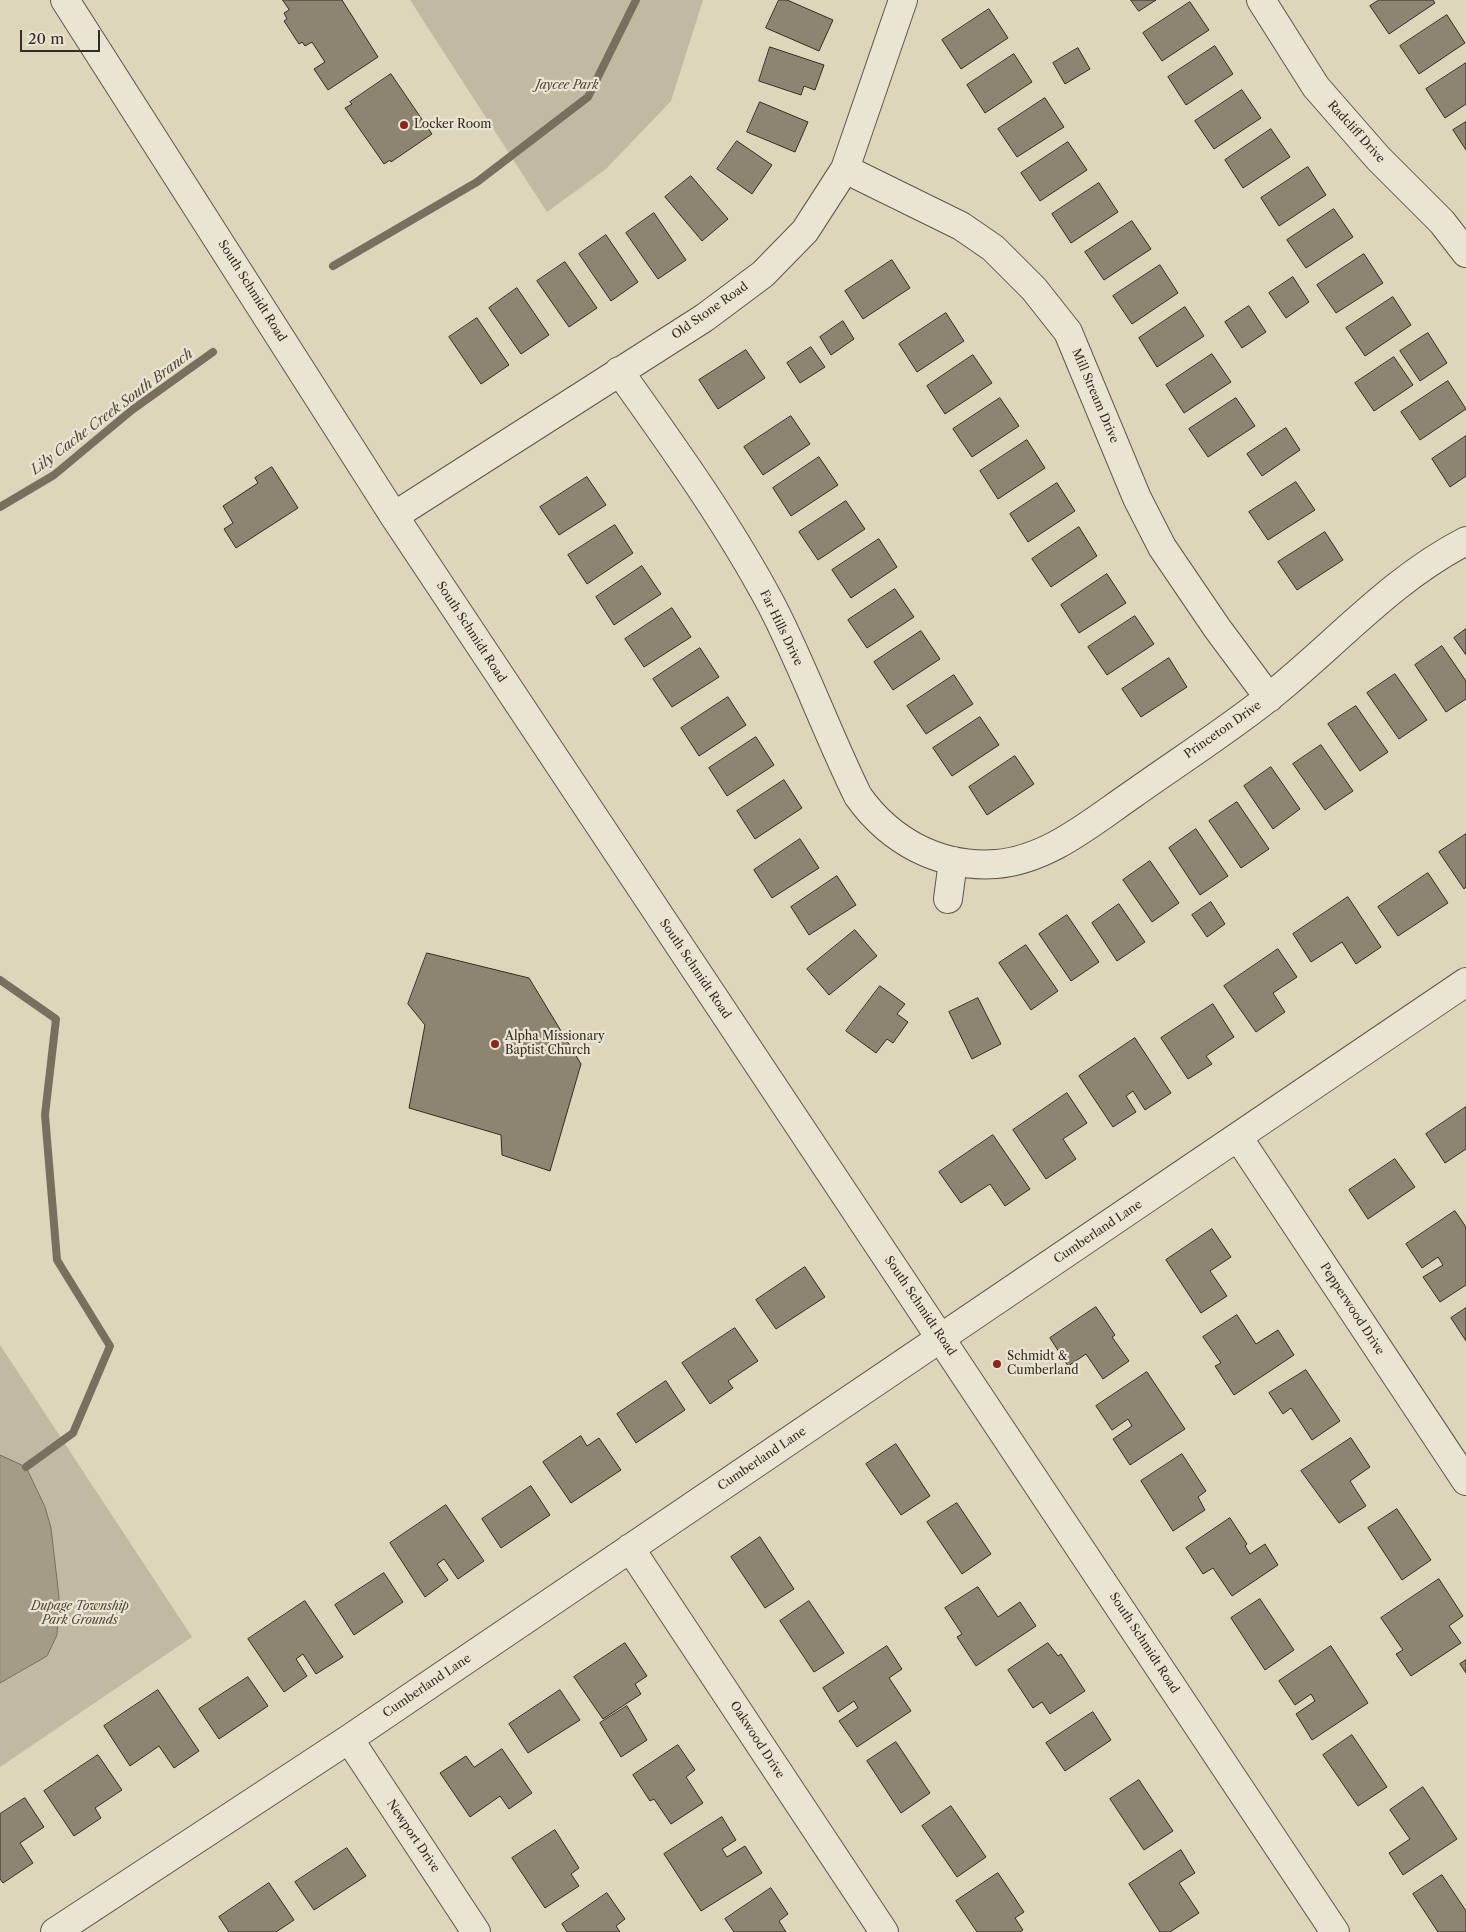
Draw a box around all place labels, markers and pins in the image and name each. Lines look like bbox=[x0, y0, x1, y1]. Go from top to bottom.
place label: Locker Room bbox=[414, 118, 492, 132]
marker: Locker Room bbox=[398, 119, 410, 131]
place label: Alpha Missionary Baptist Church bbox=[505, 1030, 605, 1058]
marker: Alpha Missionary Baptist Church bbox=[489, 1038, 501, 1050]
place label: Schmidt & Cumberland bbox=[1007, 1350, 1079, 1378]
marker: Schmidt & Cumberland bbox=[991, 1358, 1003, 1370]

